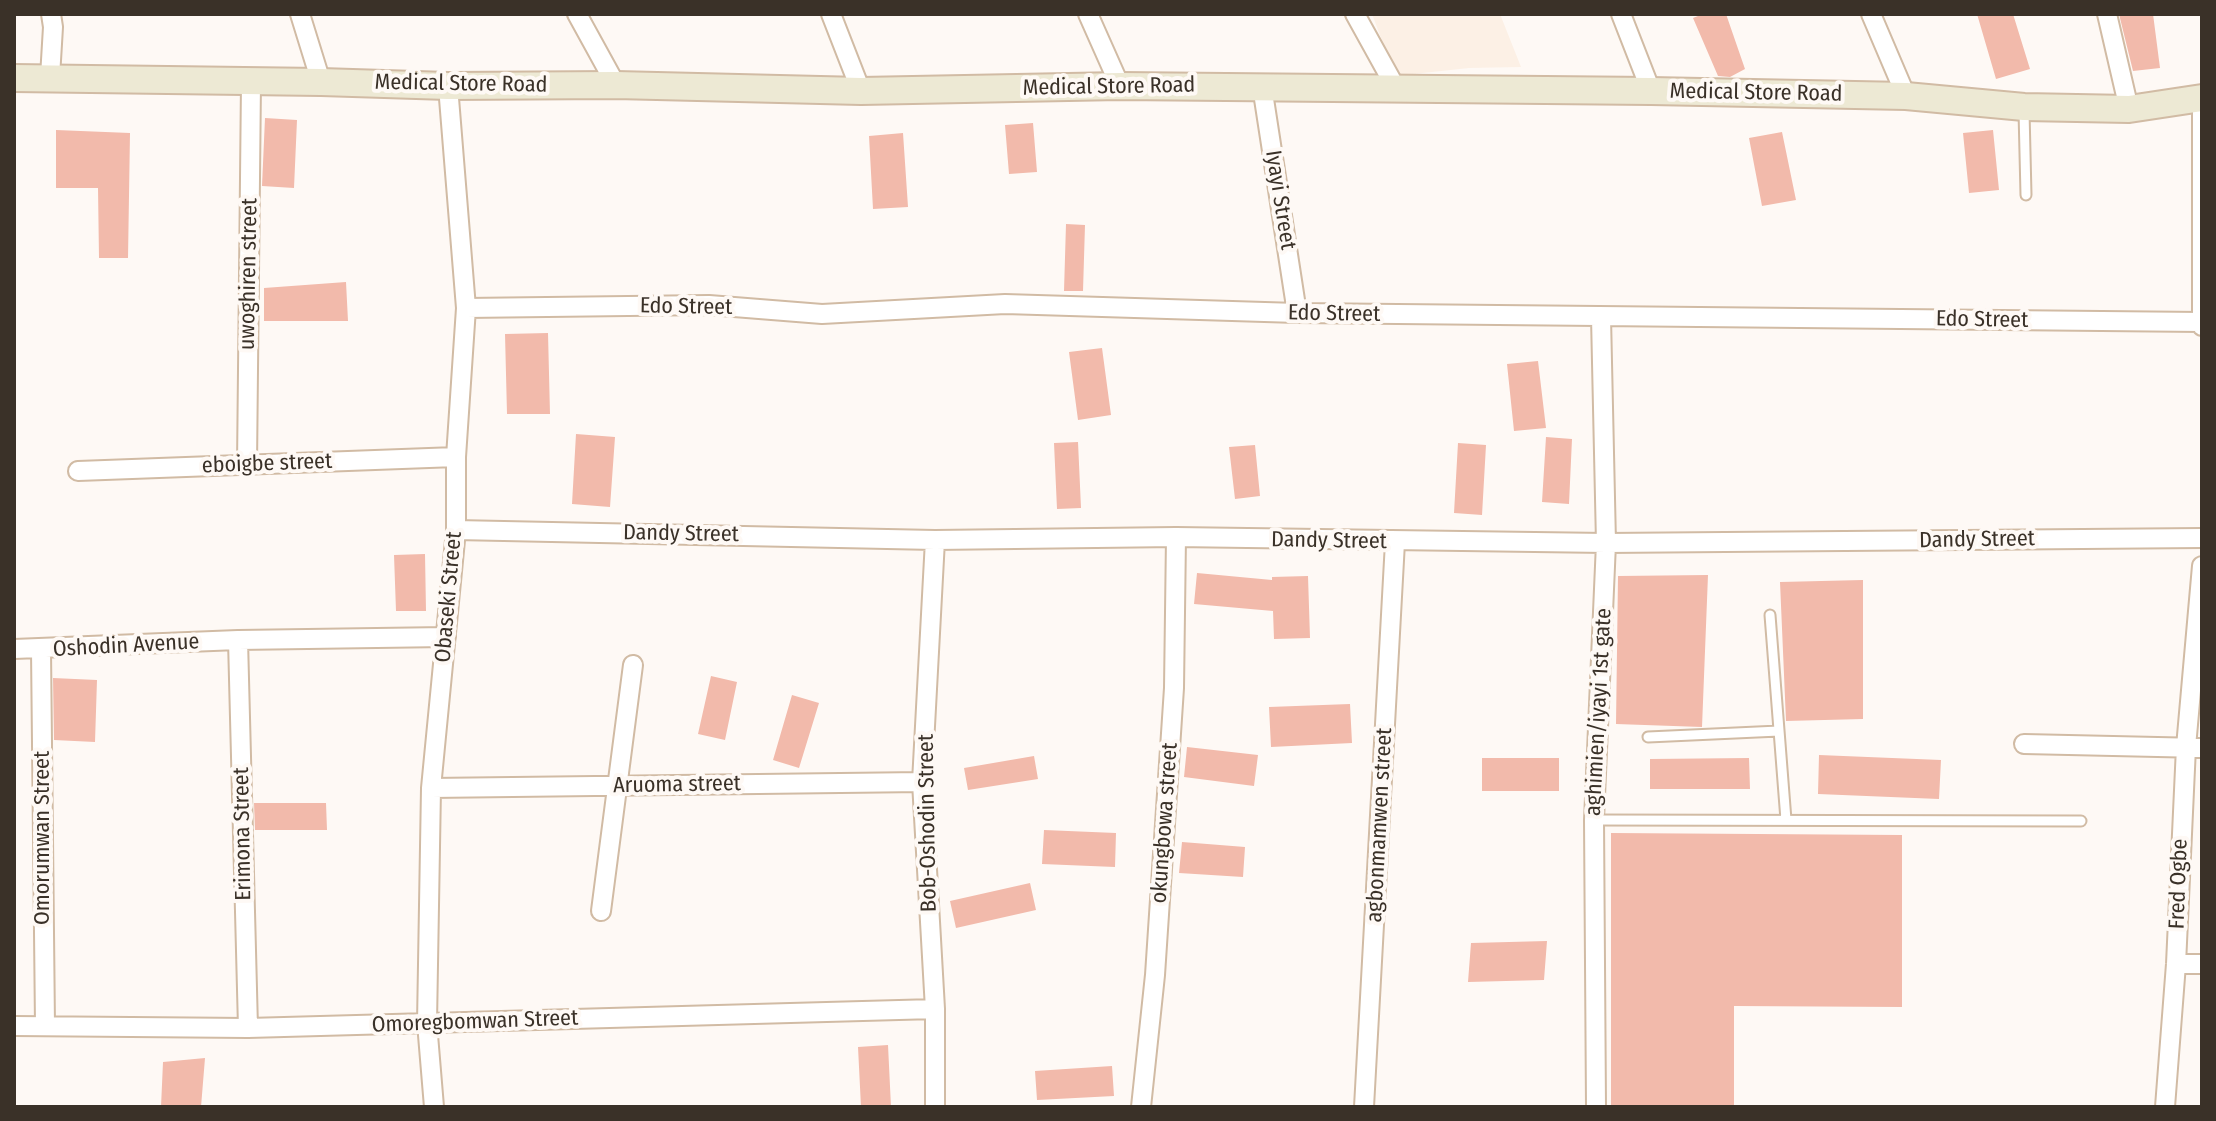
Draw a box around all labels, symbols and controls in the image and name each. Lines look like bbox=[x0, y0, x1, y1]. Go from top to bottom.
street label: Medical Store Road bbox=[374, 69, 548, 99]
street label: Medical Store Road bbox=[1022, 72, 1196, 102]
street label: Medical Store Road bbox=[1669, 78, 1843, 108]
street label: Iyayi Street bbox=[1259, 148, 1301, 252]
street label: uwoghiren street bbox=[234, 198, 264, 350]
street label: Edo Street bbox=[640, 293, 732, 321]
street label: Edo Street bbox=[1288, 300, 1380, 328]
street label: Edo Street bbox=[1936, 306, 2028, 334]
street label: eboigbe street bbox=[201, 449, 333, 479]
street label: Dandy Street bbox=[623, 520, 739, 548]
street label: Dandy Street bbox=[1919, 526, 2035, 554]
street label: Dandy Street bbox=[1271, 527, 1387, 555]
street label: Obaseki Street bbox=[430, 530, 468, 664]
street label: aghimien/iyayi 1st gate bbox=[1580, 607, 1618, 817]
street label: Oshodin Avenue bbox=[52, 629, 200, 663]
street label: agbonmamwen street bbox=[1362, 727, 1398, 923]
street label: Bob-Oshodin Street bbox=[913, 734, 943, 912]
street label: okungbowa street bbox=[1146, 742, 1184, 904]
street label: Omorumwan Street bbox=[30, 751, 56, 925]
street label: Erimona Street bbox=[229, 767, 257, 901]
street label: Aruoma street bbox=[613, 771, 741, 799]
street label: Fred Ogbe bbox=[2164, 838, 2194, 930]
street label: Omoregbomwan Street bbox=[371, 1005, 579, 1039]

